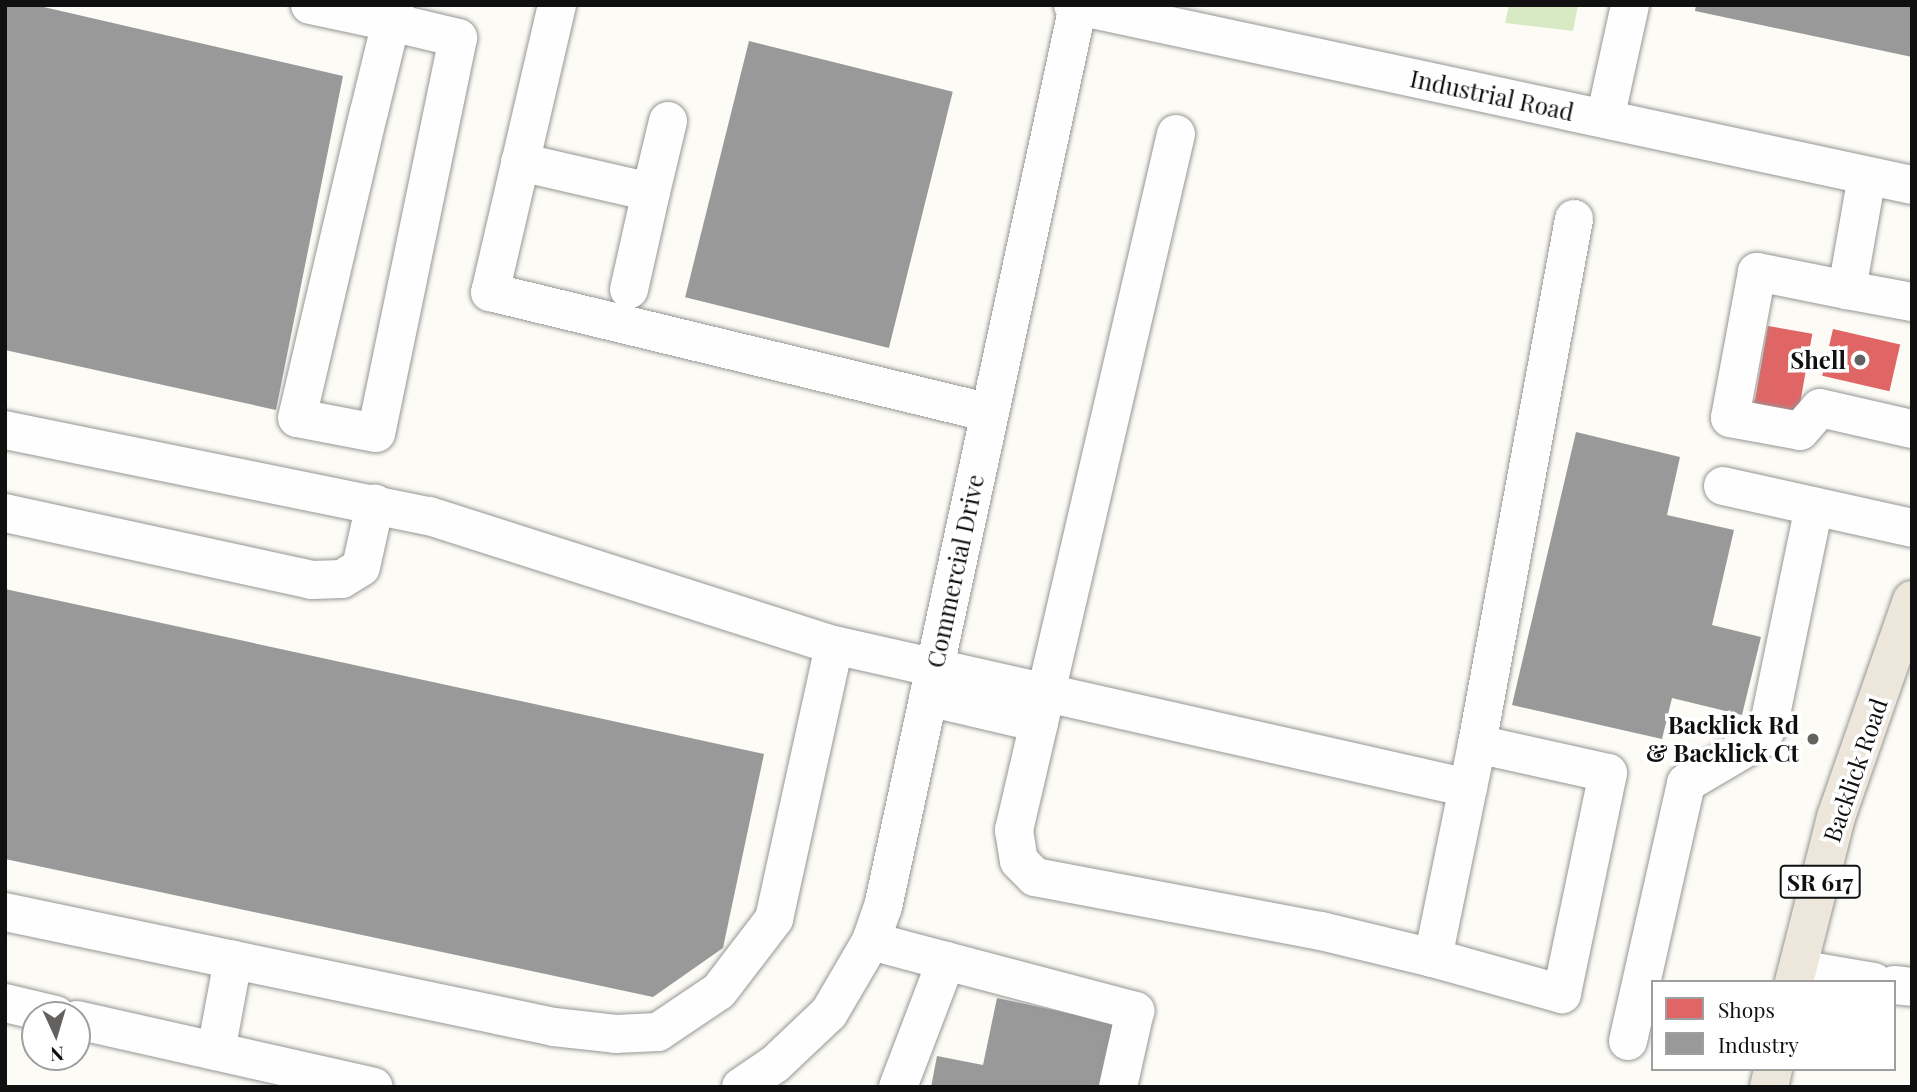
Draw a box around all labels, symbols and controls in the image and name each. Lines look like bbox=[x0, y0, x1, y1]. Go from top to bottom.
street label: Industrial Road bbox=[1407, 64, 1577, 126]
place label: Shell bbox=[1790, 346, 1846, 374]
marker: Shell bbox=[1852, 352, 1868, 368]
street label: Commercial Drive bbox=[920, 472, 990, 670]
street label: Backlick Road bbox=[1817, 694, 1893, 846]
place label: Backlick Rd & Backlick Ct bbox=[1646, 711, 1799, 767]
marker: Backlick Rd & Backlick Ct bbox=[1805, 731, 1821, 747]
road number: SR 617 bbox=[1778, 862, 1862, 902]
legend bbox=[1651, 980, 1896, 1071]
text: Shops bbox=[1718, 995, 1775, 1023]
north arrow bbox=[21, 1001, 91, 1071]
text: Industry bbox=[1718, 1030, 1799, 1058]
text: N bbox=[50, 1042, 65, 1068]

